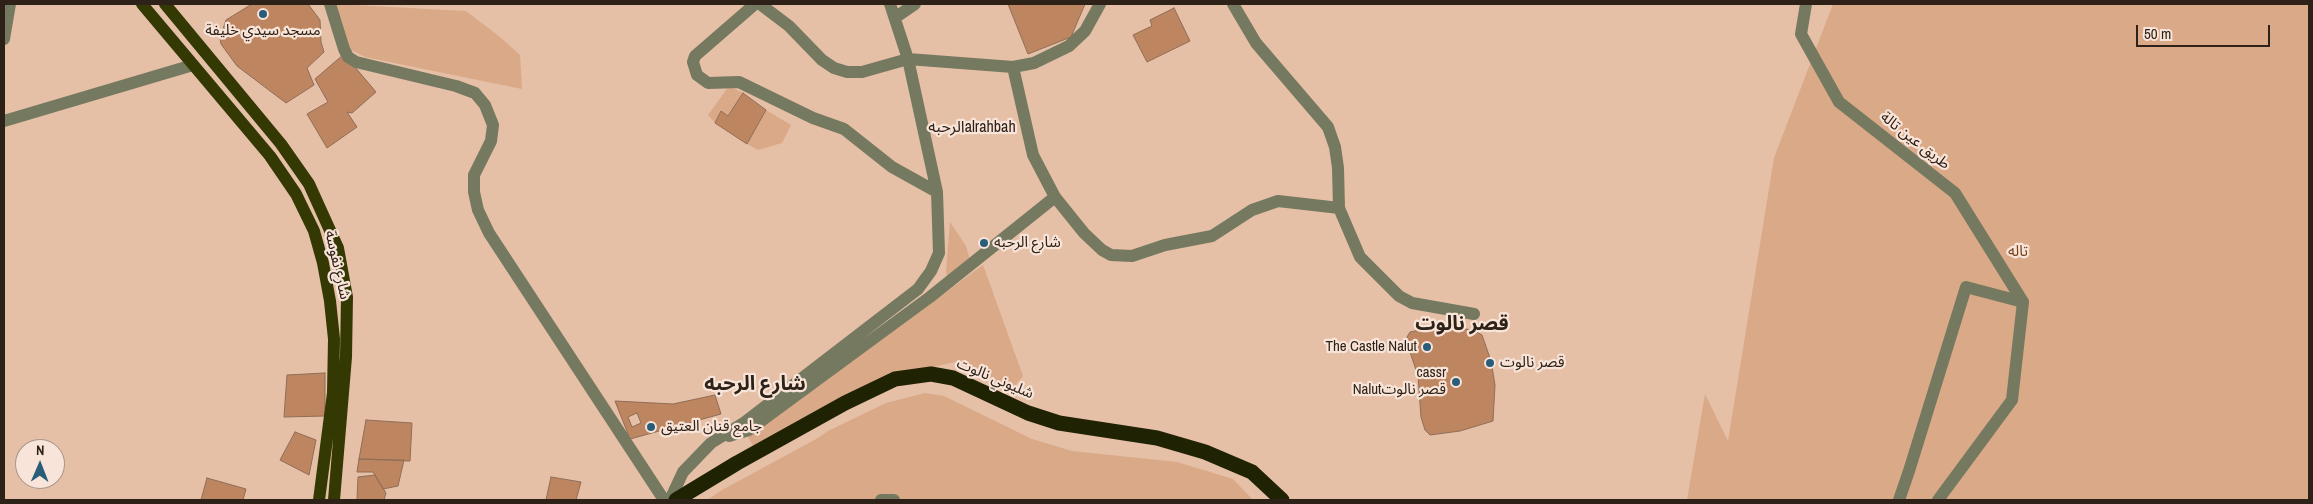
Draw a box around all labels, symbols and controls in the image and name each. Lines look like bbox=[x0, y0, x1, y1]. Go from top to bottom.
marker: مسجد سيدي خليفة bbox=[257, 8, 269, 20]
scale bar bbox=[2138, 15, 2272, 47]
place label: مسجد سيدي خليفة bbox=[205, 22, 321, 40]
text: 50 m bbox=[2144, 23, 2171, 44]
street label: طريق عين تالة bbox=[1877, 108, 1953, 174]
district label: الرحبهalrahbah bbox=[928, 118, 1016, 138]
street label: شارع نفوسة bbox=[320, 229, 354, 301]
place label: شارع الرحبه bbox=[994, 234, 1061, 252]
marker: شارع الرحبه bbox=[978, 237, 990, 249]
park label: تاله bbox=[2008, 243, 2028, 261]
district label: قصر نالوت bbox=[1415, 313, 1509, 337]
place label: The Castle Nalut bbox=[1325, 338, 1417, 356]
marker: The Castle Nalut bbox=[1421, 341, 1433, 353]
place label: قصر نالوت bbox=[1500, 354, 1565, 372]
street label: شليوني نالوت bbox=[954, 355, 1036, 403]
marker: قصر نالوت bbox=[1484, 357, 1496, 369]
place label: cassr Nalutقصر نالوت bbox=[1353, 364, 1446, 399]
district label: شارع الرحبه bbox=[704, 373, 806, 397]
marker: cassr Nalutقصر نالوت bbox=[1450, 376, 1462, 388]
place label: جامع قنان العتيق bbox=[661, 418, 762, 436]
marker: جامع قنان العتيق bbox=[645, 421, 657, 433]
north arrow bbox=[15, 439, 65, 489]
text: N bbox=[36, 441, 45, 459]

